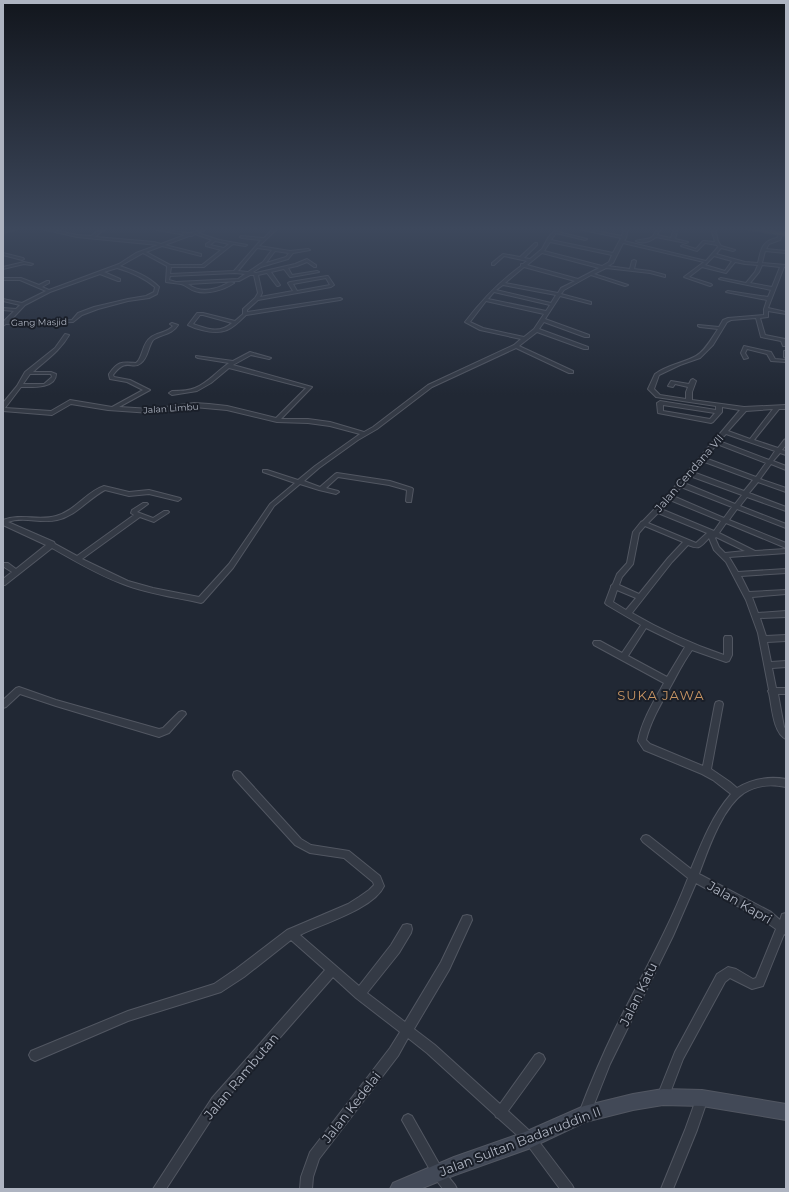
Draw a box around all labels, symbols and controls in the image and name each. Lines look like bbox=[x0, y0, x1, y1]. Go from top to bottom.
street label: Gang Masjid bbox=[11, 316, 67, 328]
street label: Jalan Limbu bbox=[142, 401, 199, 415]
street label: Jalan Cendana VII bbox=[651, 431, 727, 515]
district label: SUKA JAWA bbox=[617, 687, 705, 703]
street label: Jalan Kapri bbox=[704, 877, 775, 927]
street label: Jalan Katu bbox=[615, 960, 660, 1029]
street label: Jalan Rambutan bbox=[200, 1030, 282, 1123]
street label: Jalan Kedelai bbox=[318, 1068, 384, 1146]
street label: Jalan Sultan Badaruddin II bbox=[436, 1103, 603, 1180]

